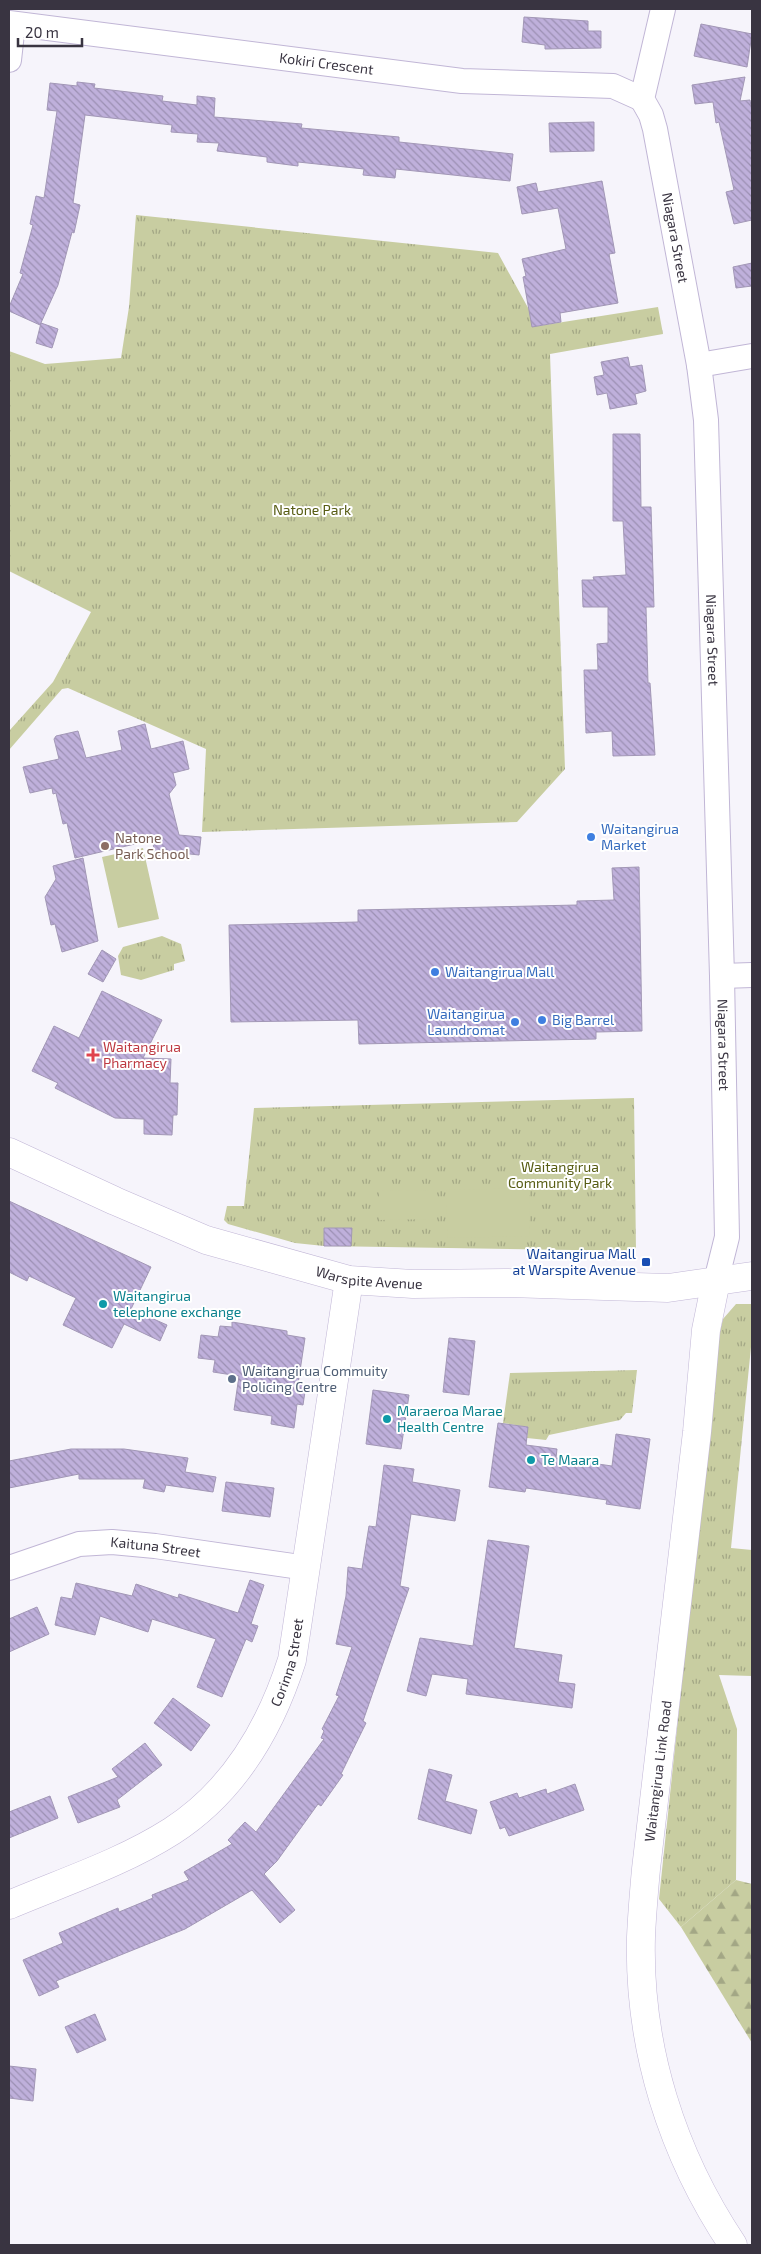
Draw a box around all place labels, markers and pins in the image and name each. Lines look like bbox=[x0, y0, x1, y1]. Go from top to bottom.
place label: Waitangirua Market bbox=[601, 820, 679, 853]
place label: Natone Park School bbox=[115, 829, 190, 862]
marker: Waitangirua Market bbox=[585, 831, 597, 843]
marker: Natone Park School bbox=[99, 840, 111, 852]
place label: Waitangirua Mall bbox=[445, 963, 555, 980]
marker: Waitangirua Mall bbox=[429, 966, 441, 978]
place label: Waitangirua Laundromat bbox=[427, 1005, 505, 1038]
place label: Big Barrel bbox=[552, 1011, 615, 1028]
marker: Big Barrel bbox=[536, 1014, 548, 1026]
marker: Waitangirua Laundromat bbox=[509, 1016, 521, 1028]
place label: Waitangirua Pharmacy bbox=[103, 1038, 181, 1071]
marker: Waitangirua Pharmacy bbox=[87, 1049, 99, 1061]
place label: Waitangirua Mall at Warspite Avenue bbox=[512, 1245, 637, 1278]
marker: Waitangirua Mall at Warspite Avenue bbox=[640, 1256, 652, 1268]
place label: Waitangirua telephone exchange bbox=[113, 1287, 241, 1320]
marker: Waitangirua telephone exchange bbox=[97, 1298, 109, 1310]
place label: Waitangirua Commuity Policing Centre bbox=[242, 1362, 388, 1395]
marker: Waitangirua Commuity Policing Centre bbox=[226, 1373, 238, 1385]
place label: Maraeroa Marae Health Centre bbox=[397, 1402, 503, 1435]
marker: Maraeroa Marae Health Centre bbox=[381, 1413, 393, 1425]
place label: Te Maara bbox=[541, 1451, 599, 1468]
marker: Te Maara bbox=[525, 1454, 537, 1466]

